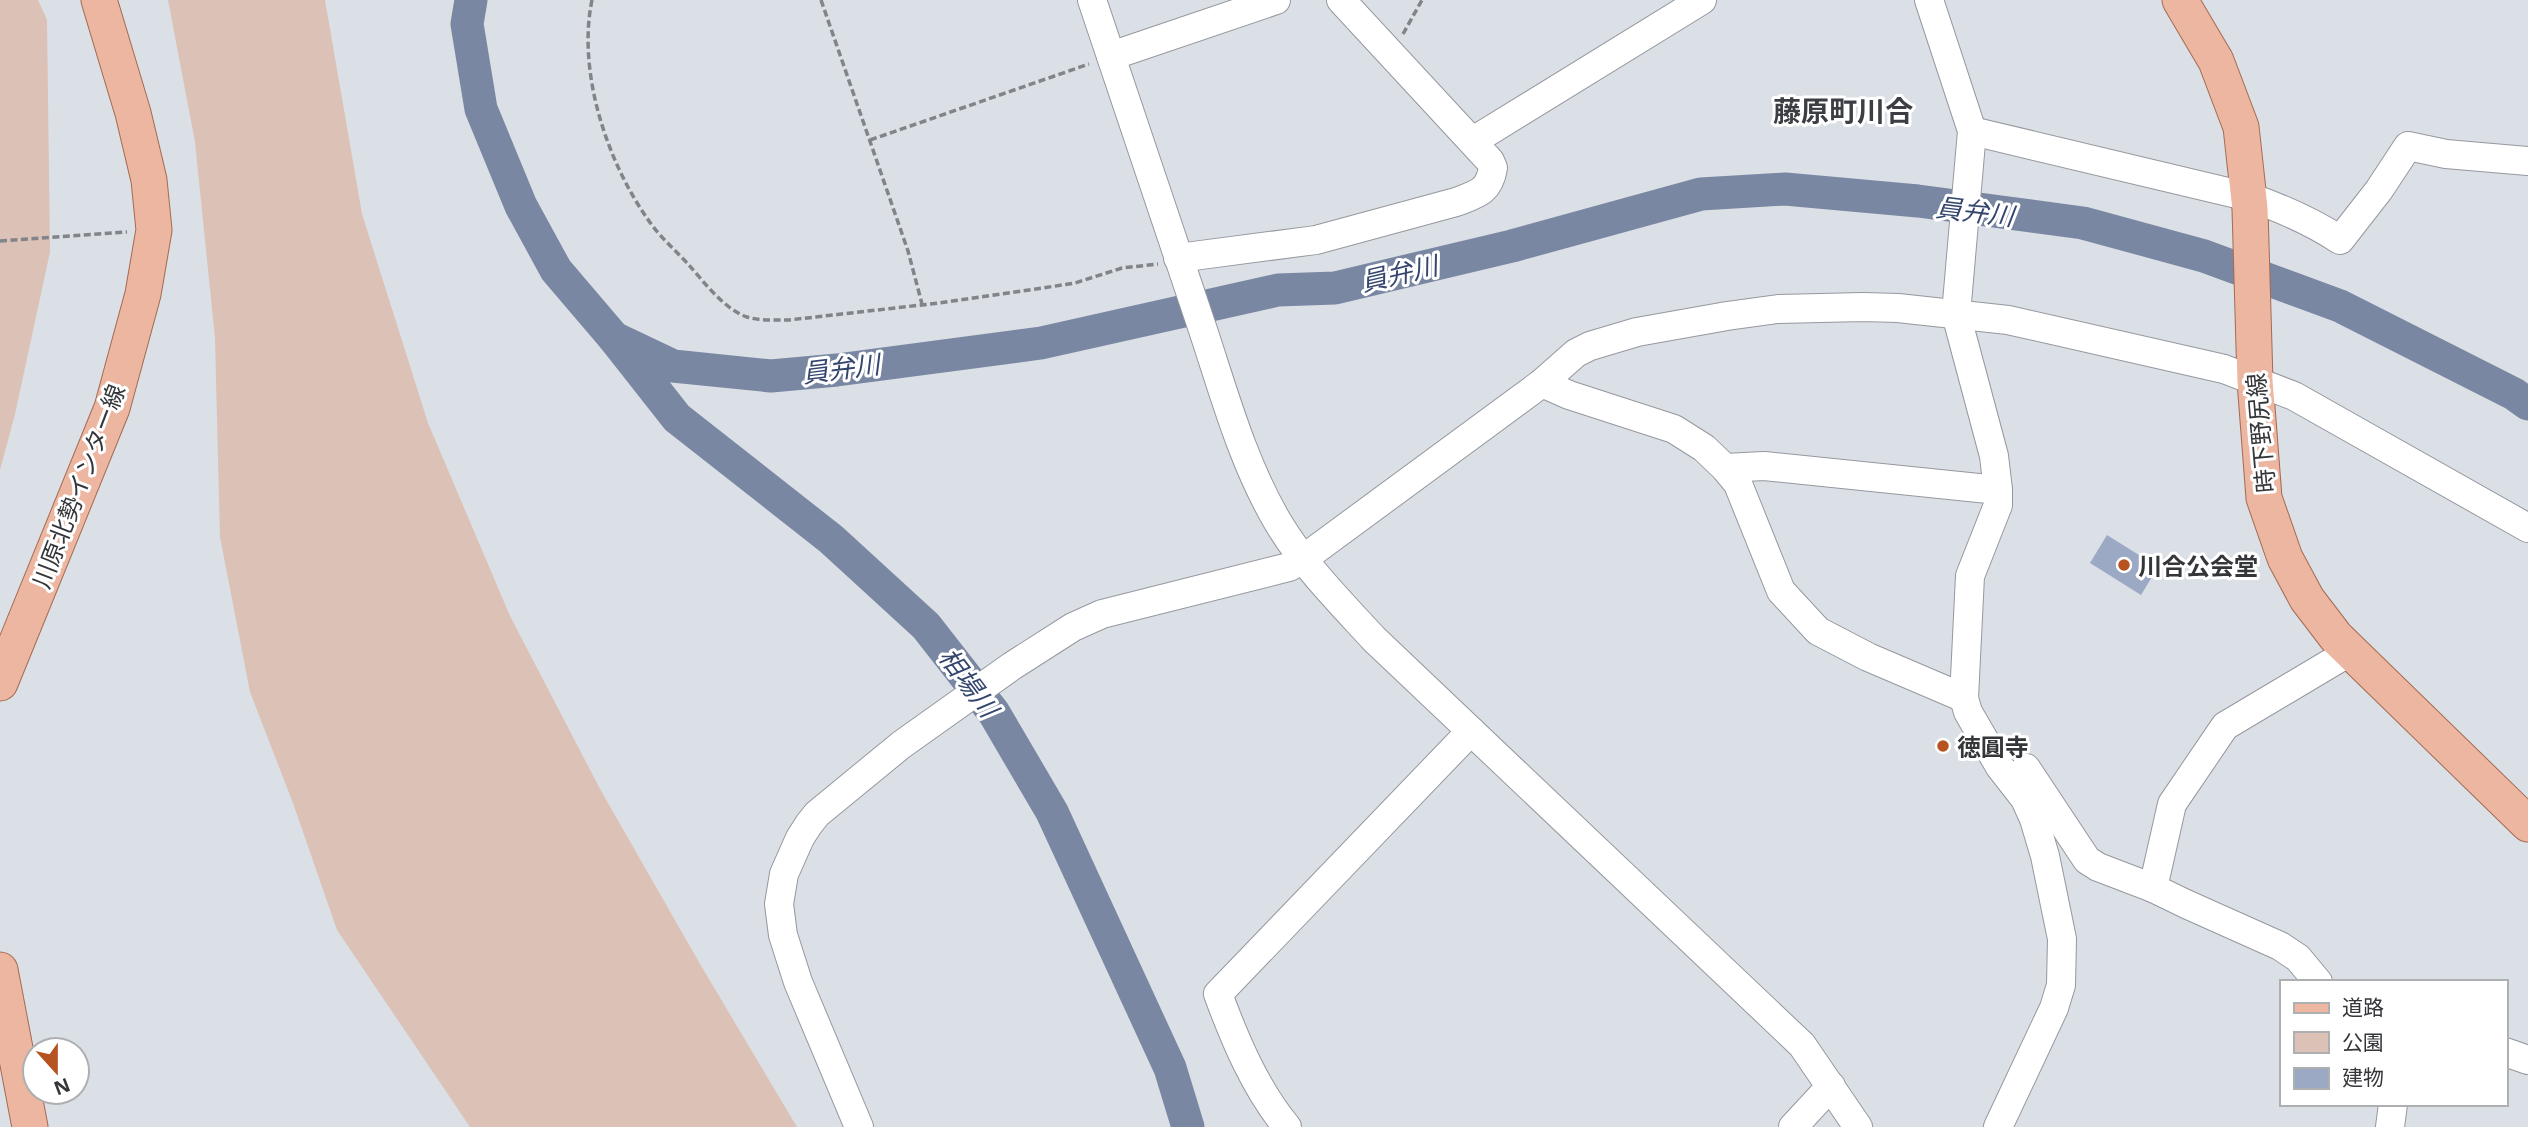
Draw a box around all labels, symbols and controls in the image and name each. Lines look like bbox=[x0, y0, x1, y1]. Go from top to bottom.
district label: 藤原町川合 bbox=[1773, 91, 1913, 129]
water label: 員弁川 bbox=[1934, 188, 2019, 234]
water label: 員弁川 bbox=[1357, 246, 1444, 299]
water label: 員弁川 bbox=[800, 345, 885, 391]
street label: 時下野尻線 bbox=[2238, 372, 2282, 494]
street label: 川原北勢インター線 bbox=[24, 379, 132, 593]
place label: 川合公会堂 bbox=[2138, 549, 2258, 582]
marker: 川合公会堂 bbox=[2116, 557, 2132, 573]
water label: 相場川 bbox=[931, 640, 1009, 726]
place label: 徳圓寺 bbox=[1957, 730, 2029, 763]
marker: 徳圓寺 bbox=[1935, 738, 1951, 754]
legend bbox=[2280, 980, 2507, 1106]
text: 道路 bbox=[2342, 993, 2384, 1021]
text: 公園 bbox=[2342, 1028, 2384, 1056]
north arrow bbox=[21, 1036, 91, 1106]
text: 建物 bbox=[2342, 1063, 2384, 1091]
text: N bbox=[50, 1072, 74, 1102]

